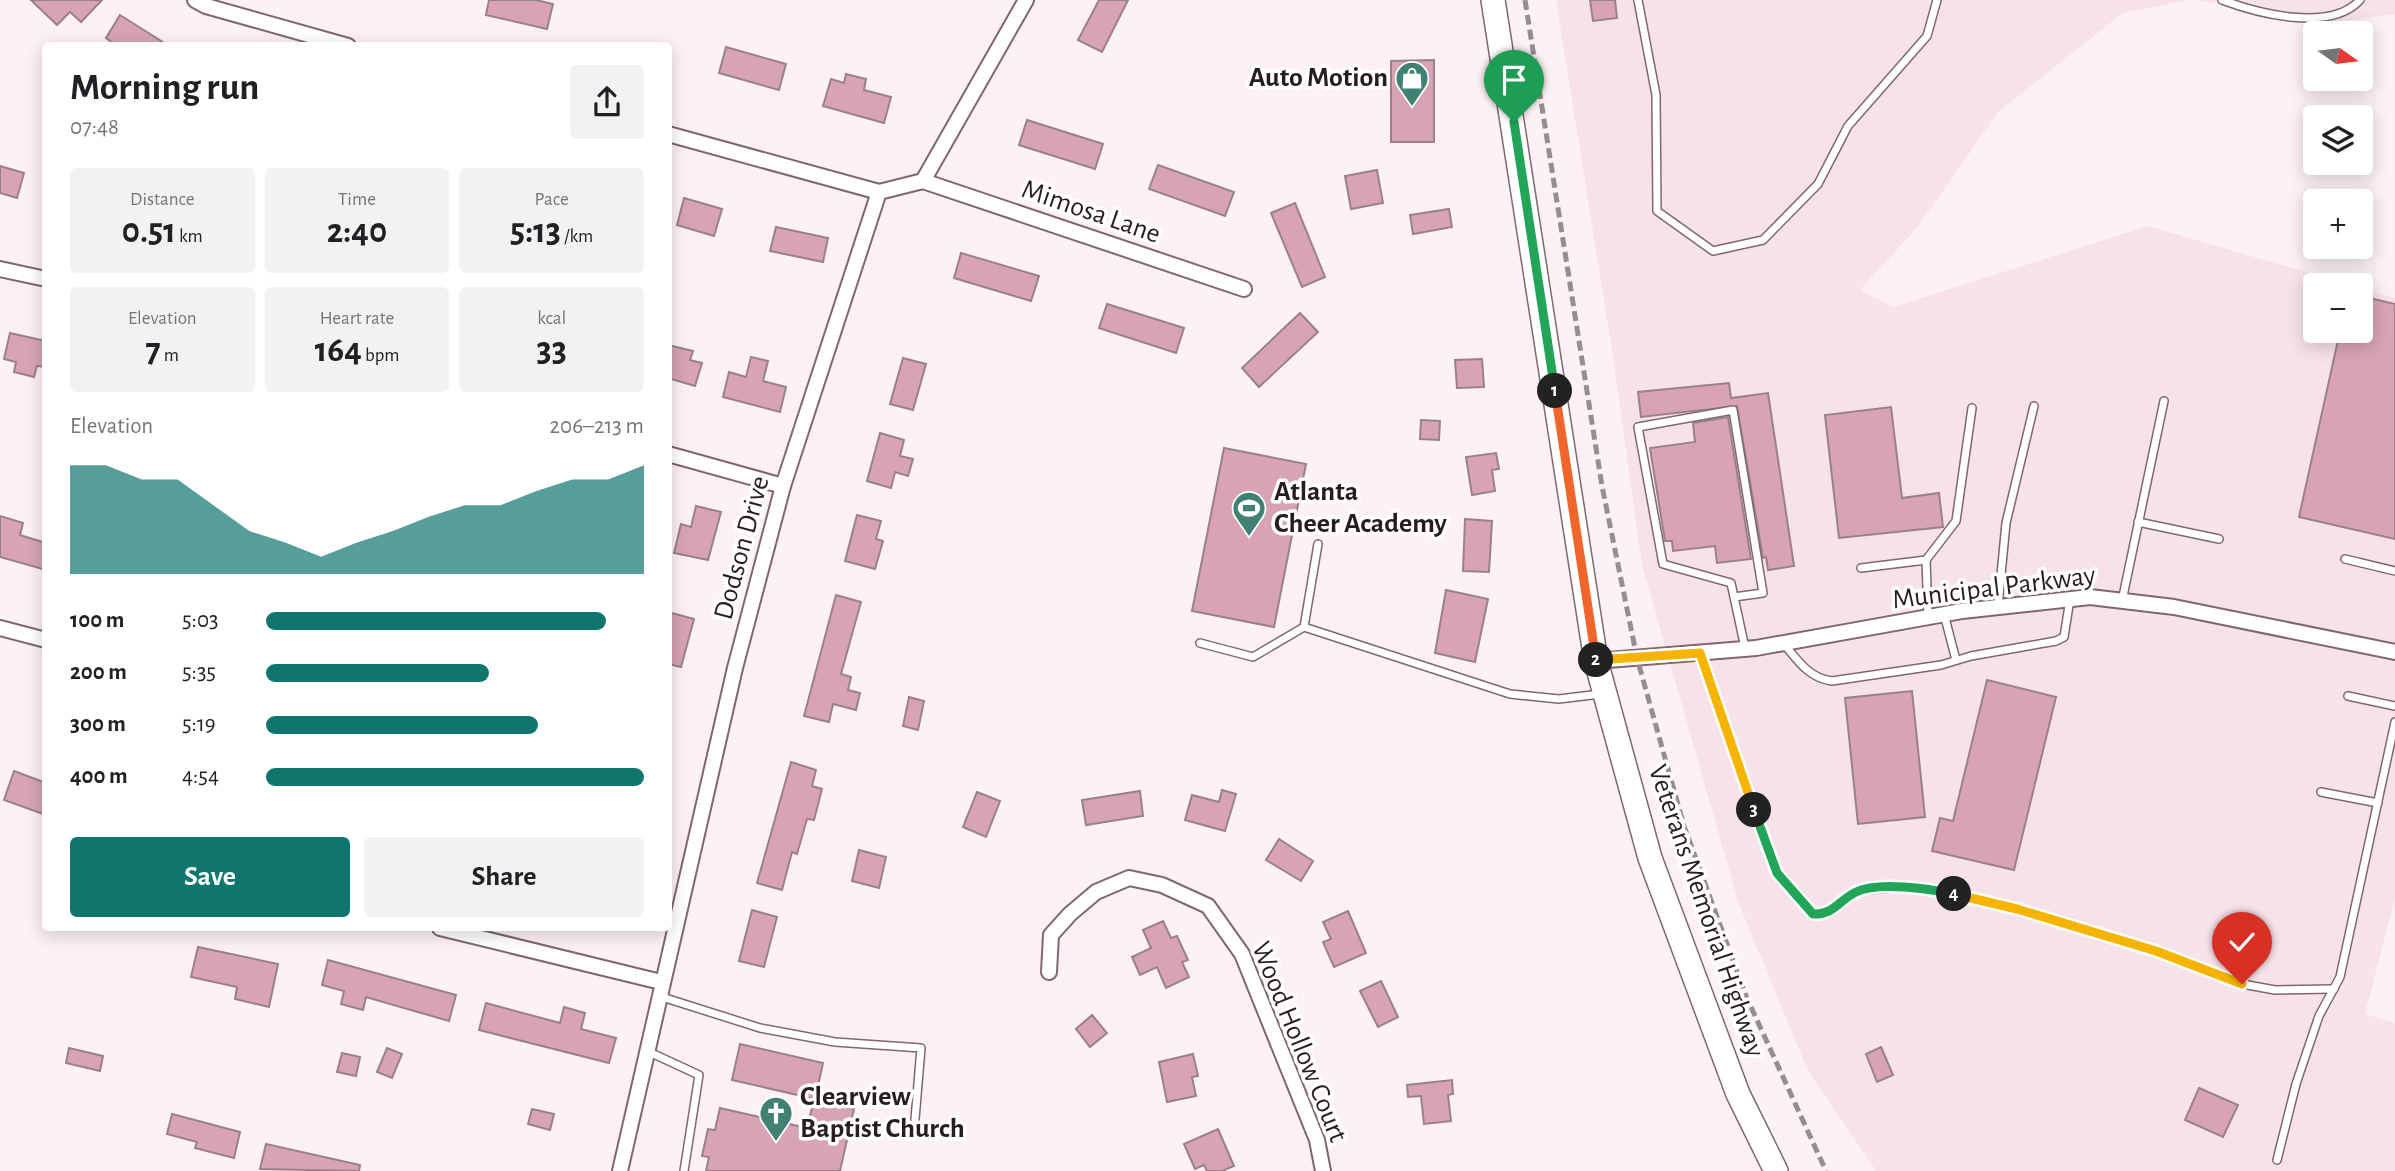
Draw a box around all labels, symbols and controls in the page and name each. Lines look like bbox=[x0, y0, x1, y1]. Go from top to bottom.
north arrow bbox=[2303, 21, 2373, 91]
map controls bbox=[2303, 21, 2373, 343]
pin bbox=[1484, 50, 1544, 122]
shop icon: Auto Motion bbox=[1393, 59, 1431, 108]
icon: arrive bbox=[1495, 61, 1533, 99]
place label: Auto Motion bbox=[1249, 64, 1388, 92]
button: share bbox=[570, 65, 644, 139]
text: Morning run bbox=[70, 69, 259, 107]
button: layers bbox=[2303, 105, 2373, 175]
text: 07:48 bbox=[70, 116, 119, 139]
street label: Mimosa Lane bbox=[1018, 175, 1164, 249]
button: + bbox=[2303, 189, 2373, 259]
text: Distance bbox=[130, 190, 195, 209]
text: Time bbox=[338, 190, 376, 209]
text: Pace bbox=[535, 190, 569, 209]
text: 0.51 bbox=[122, 214, 176, 249]
text: 2:40 bbox=[327, 214, 387, 249]
text: 5:13 bbox=[510, 214, 561, 249]
text: km bbox=[176, 227, 203, 246]
text: /km bbox=[561, 227, 593, 246]
button: − bbox=[2303, 273, 2373, 343]
text: Elevation bbox=[128, 309, 197, 328]
text: Heart rate bbox=[320, 309, 394, 328]
text: kcal bbox=[537, 309, 566, 328]
text: 7 bbox=[146, 333, 161, 368]
text: 164 bbox=[315, 333, 362, 368]
text: 33 bbox=[537, 333, 567, 368]
text: m bbox=[161, 346, 179, 365]
text: bpm bbox=[362, 346, 399, 365]
pin: 1 bbox=[1538, 374, 1572, 408]
text: 1 bbox=[1551, 381, 1558, 400]
text: Elevation bbox=[70, 415, 153, 438]
text: 206–213 m bbox=[550, 415, 644, 438]
street label: Dodson Drive bbox=[709, 473, 775, 623]
place label: Atlanta Cheer Academy bbox=[1274, 478, 1447, 538]
sports icon: Atlanta Cheer Academy bbox=[1230, 489, 1268, 538]
street label: Municipal Parkway bbox=[1891, 562, 2097, 614]
text: 100 m bbox=[70, 609, 124, 632]
text: 5:03 bbox=[182, 609, 219, 632]
pin: 2 bbox=[1578, 642, 1614, 678]
text: 2 bbox=[1591, 650, 1600, 669]
text: 200 m bbox=[70, 661, 127, 684]
text: 5:35 bbox=[182, 661, 216, 684]
text: 300 m bbox=[70, 713, 126, 736]
text: 5:19 bbox=[182, 713, 216, 736]
street label: Veterans Memorial Highway bbox=[1643, 761, 1769, 1061]
text: 400 m bbox=[70, 765, 128, 788]
text: 4:54 bbox=[182, 765, 219, 788]
pin: 3 bbox=[1736, 792, 1772, 828]
text: 3 bbox=[1749, 800, 1758, 819]
button: Save bbox=[70, 837, 350, 917]
button: Share bbox=[364, 837, 644, 917]
pin: 4 bbox=[1937, 876, 1972, 912]
text: 4 bbox=[1949, 884, 1958, 903]
pin bbox=[2212, 912, 2272, 984]
icon: check bbox=[2223, 923, 2261, 961]
street label: Wood Hollow Court bbox=[1246, 938, 1352, 1146]
place label: Clearview Baptist Church bbox=[800, 1083, 965, 1143]
church icon: Clearview Baptist Church bbox=[757, 1094, 795, 1143]

